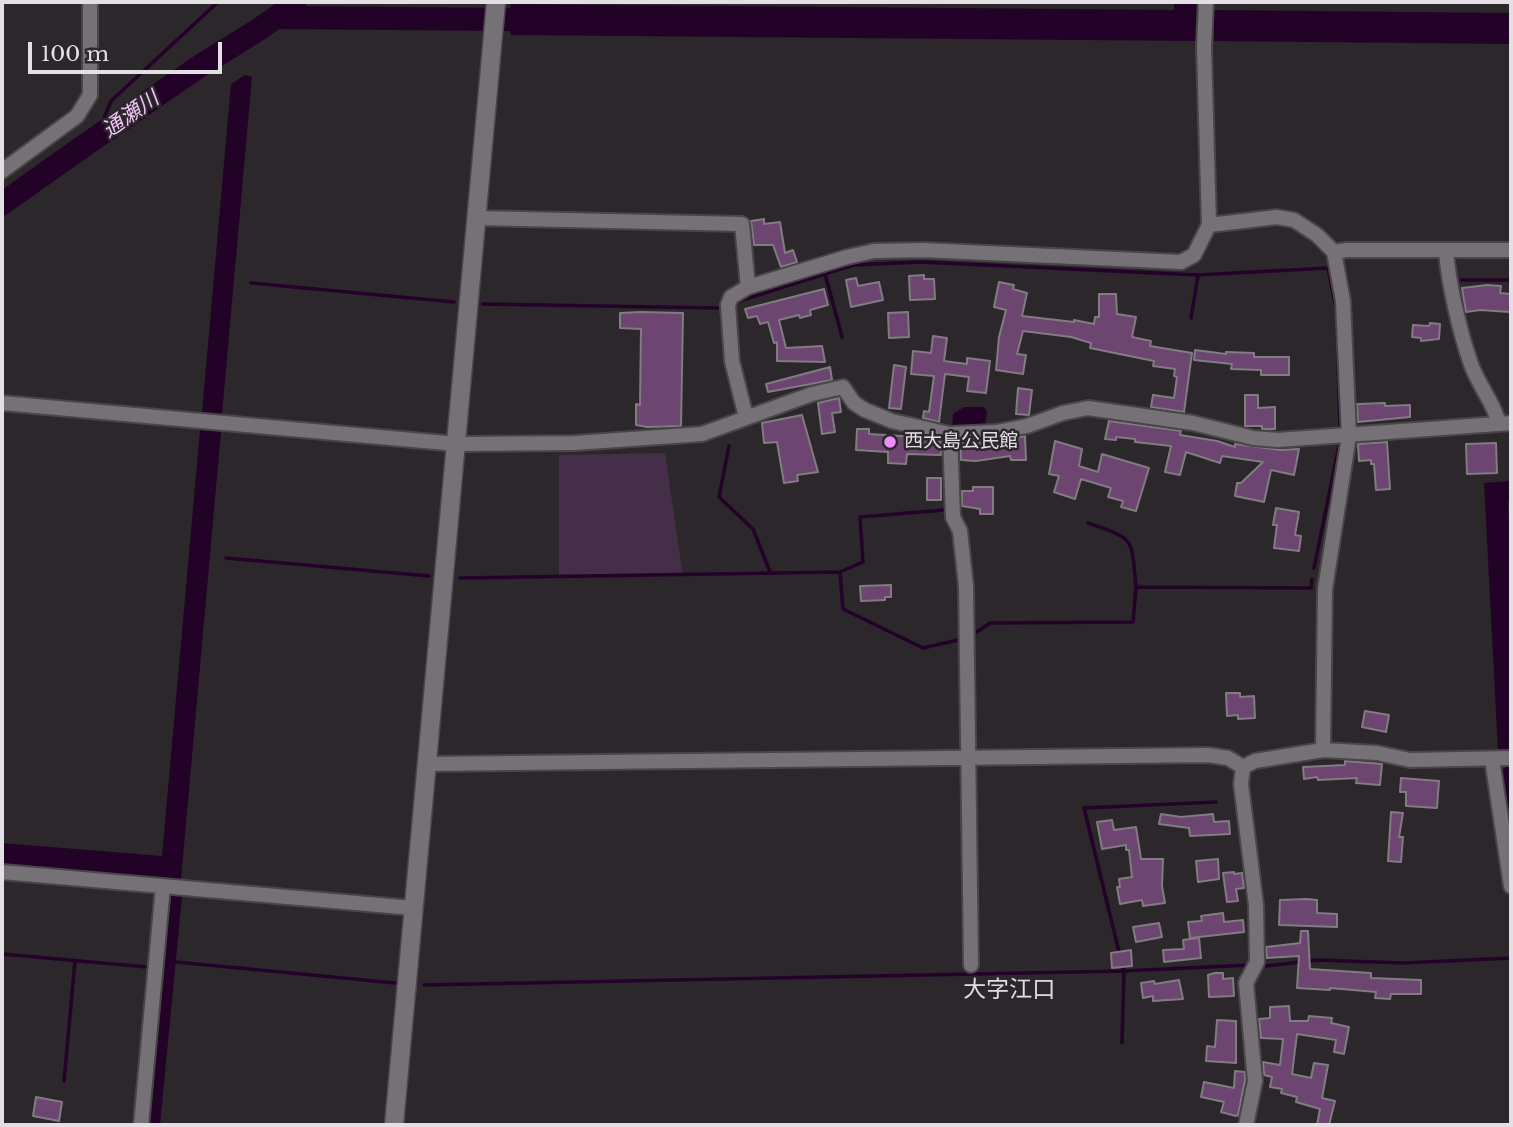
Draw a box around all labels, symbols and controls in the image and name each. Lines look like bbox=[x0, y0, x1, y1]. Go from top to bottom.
scale bar bbox=[32, 28, 226, 72]
text: 100 m bbox=[41, 41, 109, 67]
water label: 通瀬川 bbox=[98, 87, 164, 143]
place label: 西大島公民館 bbox=[904, 431, 1018, 453]
marker: 西大島公民館 bbox=[882, 434, 898, 450]
district label: 大字江口 bbox=[963, 977, 1055, 1005]

